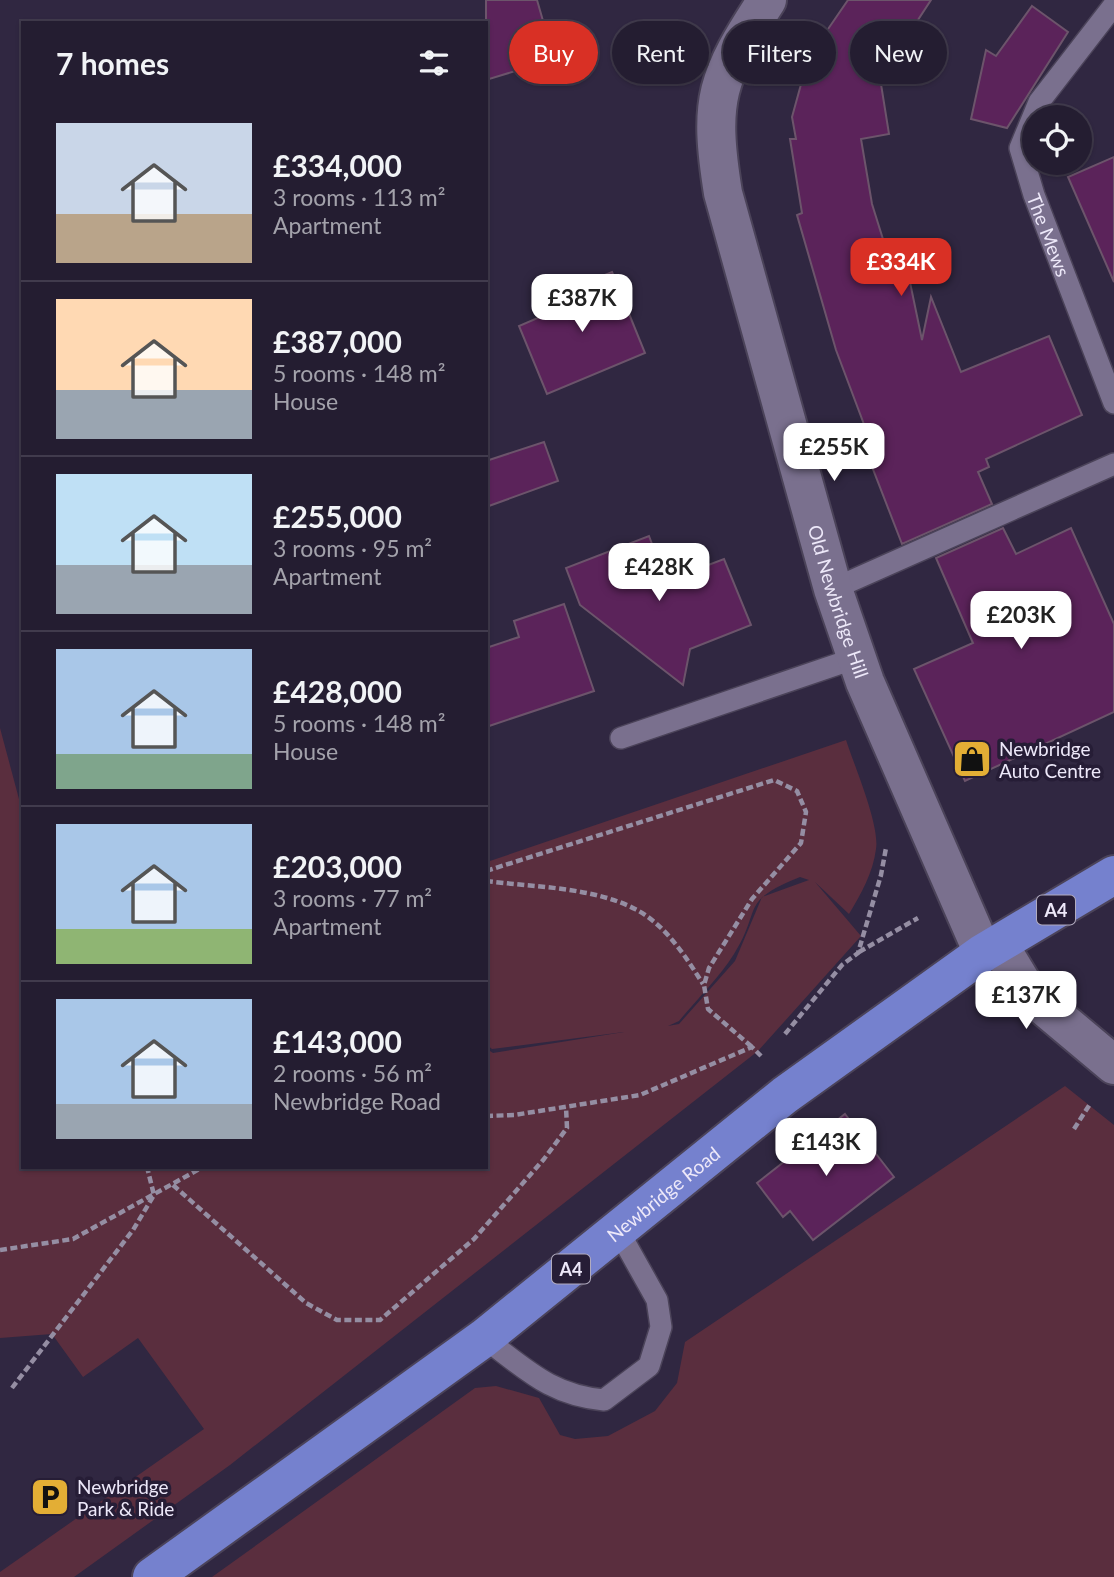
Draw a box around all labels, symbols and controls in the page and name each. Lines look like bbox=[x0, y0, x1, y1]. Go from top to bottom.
chip: Buy bbox=[509, 21, 598, 84]
chip: Rent bbox=[612, 21, 709, 84]
chip: Filters bbox=[723, 21, 836, 84]
chip: New bbox=[850, 21, 947, 84]
icon: filters bbox=[415, 44, 453, 82]
text: 7 homes bbox=[56, 45, 169, 81]
map controls bbox=[1022, 105, 1092, 175]
button: locate bbox=[1022, 105, 1092, 175]
text: £334,000 bbox=[273, 147, 402, 183]
icon: home bbox=[112, 151, 196, 235]
text: 3 rooms · 113 m² bbox=[273, 183, 445, 211]
street label: The Mews bbox=[1023, 190, 1076, 279]
text: Apartment bbox=[273, 211, 381, 239]
pin: £334K bbox=[852, 238, 950, 298]
text: £334K bbox=[866, 247, 936, 275]
pin: £387K bbox=[533, 274, 631, 334]
text: £387K bbox=[547, 283, 617, 311]
text: £387,000 bbox=[273, 323, 402, 359]
icon: home bbox=[112, 327, 196, 411]
text: 5 rooms · 148 m² bbox=[273, 359, 445, 387]
text: House bbox=[273, 387, 338, 415]
pin: £255K bbox=[785, 424, 883, 483]
text: £255K bbox=[799, 432, 869, 460]
text: £255,000 bbox=[273, 498, 402, 534]
icon: home bbox=[112, 502, 196, 586]
street label: Old Newbridge Hill bbox=[804, 522, 874, 681]
text: 3 rooms · 95 m² bbox=[273, 534, 432, 562]
pin: £428K bbox=[610, 544, 708, 603]
text: £428K bbox=[624, 552, 694, 580]
text: Apartment bbox=[273, 562, 381, 590]
pin: £203K bbox=[972, 592, 1070, 651]
text: £203K bbox=[986, 600, 1056, 628]
text: £428,000 bbox=[273, 673, 402, 709]
icon: home bbox=[112, 677, 196, 761]
text: 5 rooms · 148 m² bbox=[273, 709, 445, 737]
text: House bbox=[273, 737, 338, 765]
place label: Newbridge Auto Centre bbox=[999, 737, 1101, 782]
shop icon: Newbridge Auto Centre bbox=[951, 738, 993, 780]
text: £203,000 bbox=[273, 848, 402, 884]
icon: home bbox=[112, 852, 196, 936]
text: 3 rooms · 77 m² bbox=[273, 884, 432, 912]
road number: A4 bbox=[1037, 896, 1075, 925]
text: Apartment bbox=[273, 912, 381, 940]
pin: £137K bbox=[977, 972, 1075, 1031]
text: £137K bbox=[991, 980, 1061, 1008]
text: £143,000 bbox=[273, 1023, 402, 1059]
icon: home bbox=[112, 1027, 196, 1111]
text: 2 rooms · 56 m² bbox=[273, 1059, 432, 1087]
text: Newbridge Road bbox=[273, 1087, 441, 1115]
pin: £143K bbox=[777, 1118, 875, 1178]
text: £143K bbox=[791, 1127, 861, 1155]
street label: Newbridge Road bbox=[602, 1141, 724, 1246]
road number: A4 bbox=[552, 1254, 590, 1284]
place label: Newbridge Park & Ride bbox=[77, 1475, 174, 1520]
parking icon: Newbridge Park & Ride bbox=[29, 1476, 71, 1518]

